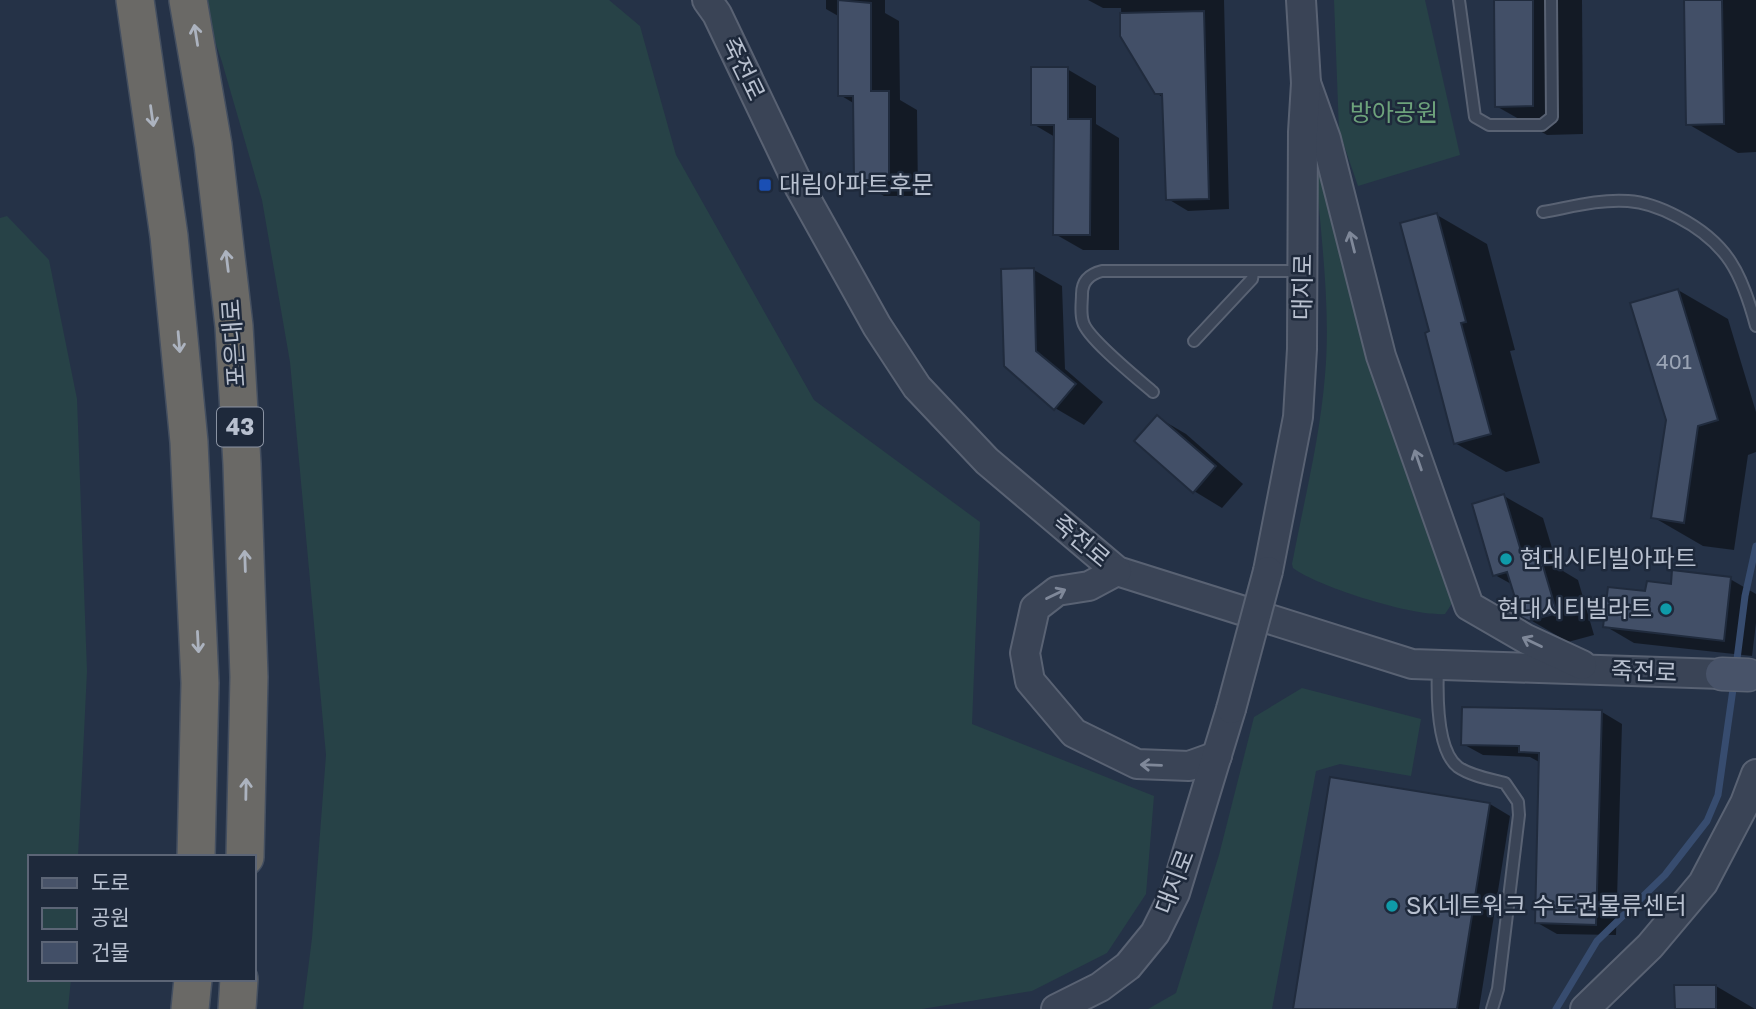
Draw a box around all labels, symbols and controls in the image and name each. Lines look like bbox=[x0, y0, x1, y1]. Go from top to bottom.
one-way arrow bbox=[189, 25, 202, 47]
street label: 죽전로 bbox=[717, 32, 772, 104]
park label: 방아공원 bbox=[1350, 97, 1438, 126]
one-way arrow bbox=[146, 104, 159, 127]
place label: 대림아파트후문 bbox=[779, 169, 934, 198]
marker: 대림아파트후문 bbox=[757, 177, 773, 193]
one-way arrow bbox=[1345, 231, 1358, 254]
one-way arrow bbox=[220, 250, 233, 273]
street label: 대지로 bbox=[1286, 254, 1317, 320]
street label: 포은대로 bbox=[215, 298, 250, 388]
one-way arrow bbox=[173, 330, 186, 353]
house number: 401 bbox=[1656, 348, 1692, 374]
road number: 43 bbox=[217, 408, 263, 446]
one-way arrow bbox=[1411, 449, 1423, 471]
street label: 죽전로 bbox=[1047, 507, 1117, 572]
place label: 현대시티빌아파트 bbox=[1520, 543, 1697, 572]
one-way arrow bbox=[238, 550, 252, 573]
marker: 현대시티빌아파트 bbox=[1498, 551, 1514, 567]
one-way arrow bbox=[1046, 587, 1066, 601]
place label: 현대시티빌라트 bbox=[1497, 593, 1652, 622]
marker: 현대시티빌라트 bbox=[1658, 601, 1674, 617]
one-way arrow bbox=[192, 630, 205, 653]
one-way arrow bbox=[1523, 634, 1543, 648]
street label: 죽전로 bbox=[1610, 655, 1678, 686]
one-way arrow bbox=[1139, 758, 1162, 771]
one-way arrow bbox=[240, 777, 253, 800]
street label: 대지로 bbox=[1148, 845, 1199, 918]
legend bbox=[28, 855, 256, 981]
text: 도로 bbox=[91, 869, 130, 895]
place label: SK네트워크 수도권물류센터 bbox=[1406, 890, 1687, 919]
marker: SK네트워크 수도권물류센터 bbox=[1384, 898, 1400, 914]
text: 공원 bbox=[91, 904, 130, 930]
text: 건물 bbox=[91, 939, 130, 965]

